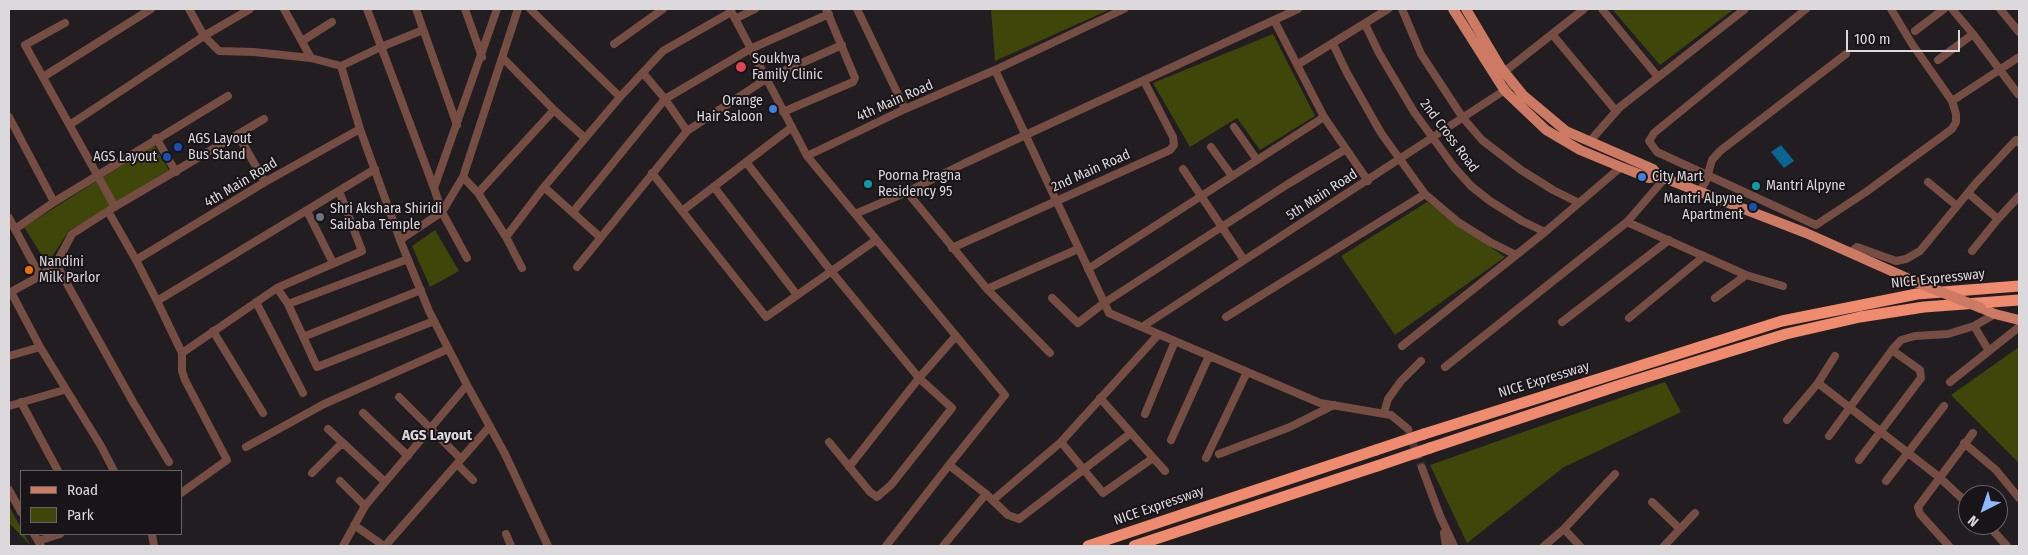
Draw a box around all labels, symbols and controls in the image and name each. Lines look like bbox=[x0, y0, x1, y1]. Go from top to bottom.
scale bar bbox=[1848, 20, 1962, 52]
text: 100 m bbox=[1854, 30, 1891, 48]
place label: Soukhya Family Clinic bbox=[752, 51, 823, 84]
marker: Soukhya Family Clinic bbox=[734, 60, 748, 74]
street label: 4th Main Road bbox=[854, 77, 936, 125]
place label: Orange Hair Saloon bbox=[697, 93, 763, 125]
street label: 2nd Cross Road bbox=[1416, 96, 1482, 176]
marker: Orange Hair Saloon bbox=[767, 103, 779, 115]
place label: AGS Layout Bus Stand bbox=[188, 131, 252, 164]
marker: AGS Layout Bus Stand bbox=[172, 141, 184, 153]
street label: 2nd Main Road bbox=[1049, 146, 1133, 196]
place label: AGS Layout bbox=[93, 149, 157, 165]
marker: AGS Layout bbox=[161, 151, 173, 163]
street label: 4th Main Road bbox=[202, 155, 280, 211]
street label: 5th Main Road bbox=[1283, 166, 1361, 224]
place label: Poorna Pragna Residency 95 bbox=[878, 168, 961, 200]
place label: City Mart bbox=[1652, 169, 1703, 185]
marker: City Mart bbox=[1636, 171, 1648, 183]
marker: Poorna Pragna Residency 95 bbox=[862, 178, 874, 190]
place label: Mantri Alpyne bbox=[1766, 178, 1845, 194]
marker: Mantri Alpyne bbox=[1750, 180, 1762, 192]
place label: Mantri Alpyne Apartment bbox=[1664, 191, 1743, 223]
place label: Shri Akshara Shiridi Saibaba Temple bbox=[330, 201, 442, 233]
marker: Mantri Alpyne Apartment bbox=[1747, 201, 1759, 213]
marker: Shri Akshara Shiridi Saibaba Temple bbox=[314, 211, 326, 223]
place label: Nandini Milk Parlor bbox=[39, 254, 100, 286]
marker: Nandini Milk Parlor bbox=[23, 264, 35, 276]
street label: NICE Expressway bbox=[1890, 266, 1986, 292]
street label: NICE Expressway bbox=[1496, 358, 1592, 402]
district label: AGS Layout bbox=[402, 427, 472, 445]
legend bbox=[20, 470, 182, 535]
text: Road bbox=[67, 481, 98, 499]
street label: NICE Expressway bbox=[1112, 483, 1206, 529]
north arrow bbox=[1958, 485, 2008, 535]
text: Park bbox=[67, 506, 94, 524]
text: N bbox=[1965, 512, 1982, 530]

